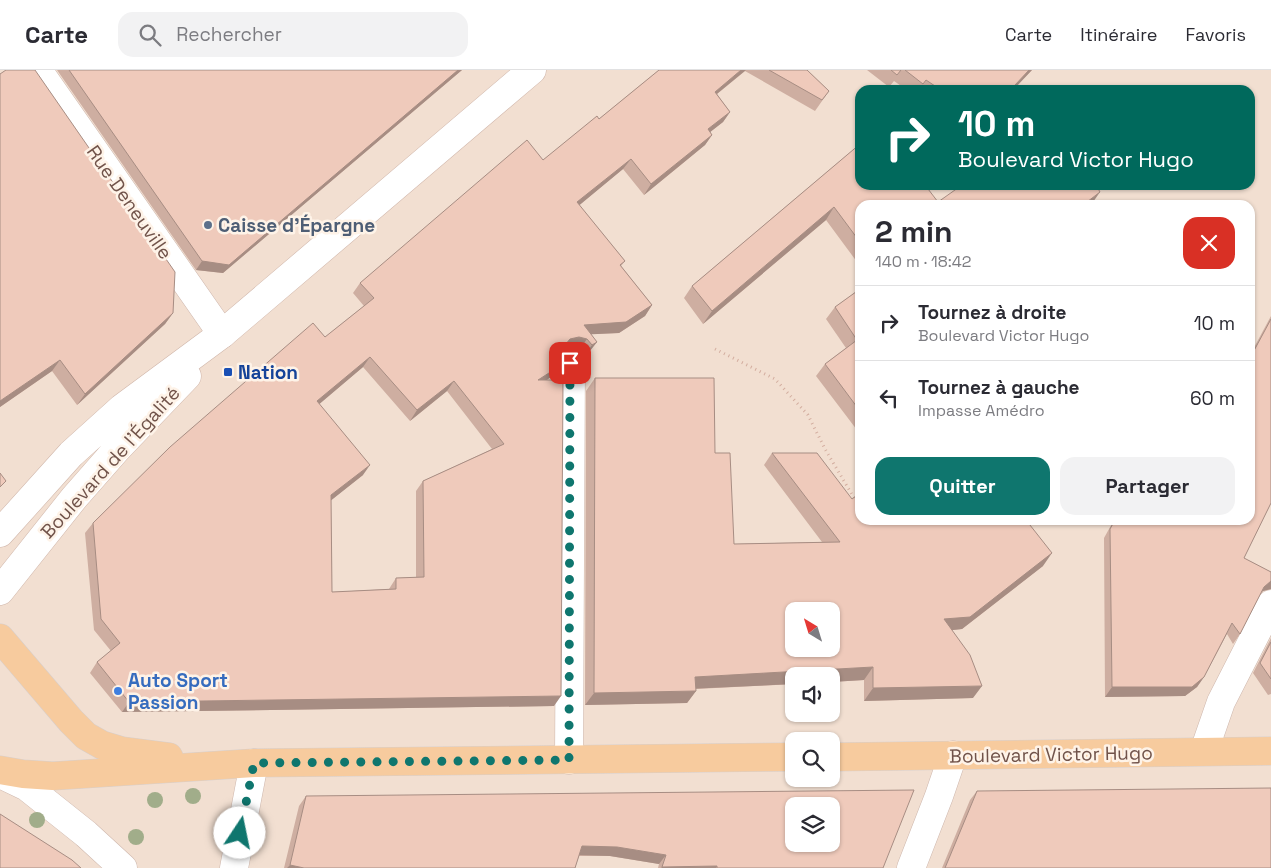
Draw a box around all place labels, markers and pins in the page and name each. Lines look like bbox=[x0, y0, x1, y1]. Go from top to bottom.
place label: Caisse d'Épargne bbox=[218, 213, 375, 238]
marker: Caisse d'Épargne bbox=[202, 219, 214, 231]
pin bbox=[549, 342, 591, 384]
place label: Nation bbox=[238, 360, 298, 385]
marker: Nation bbox=[222, 366, 234, 378]
place label: Auto Sport Passion bbox=[128, 668, 228, 715]
marker: Auto Sport Passion bbox=[112, 685, 124, 697]

